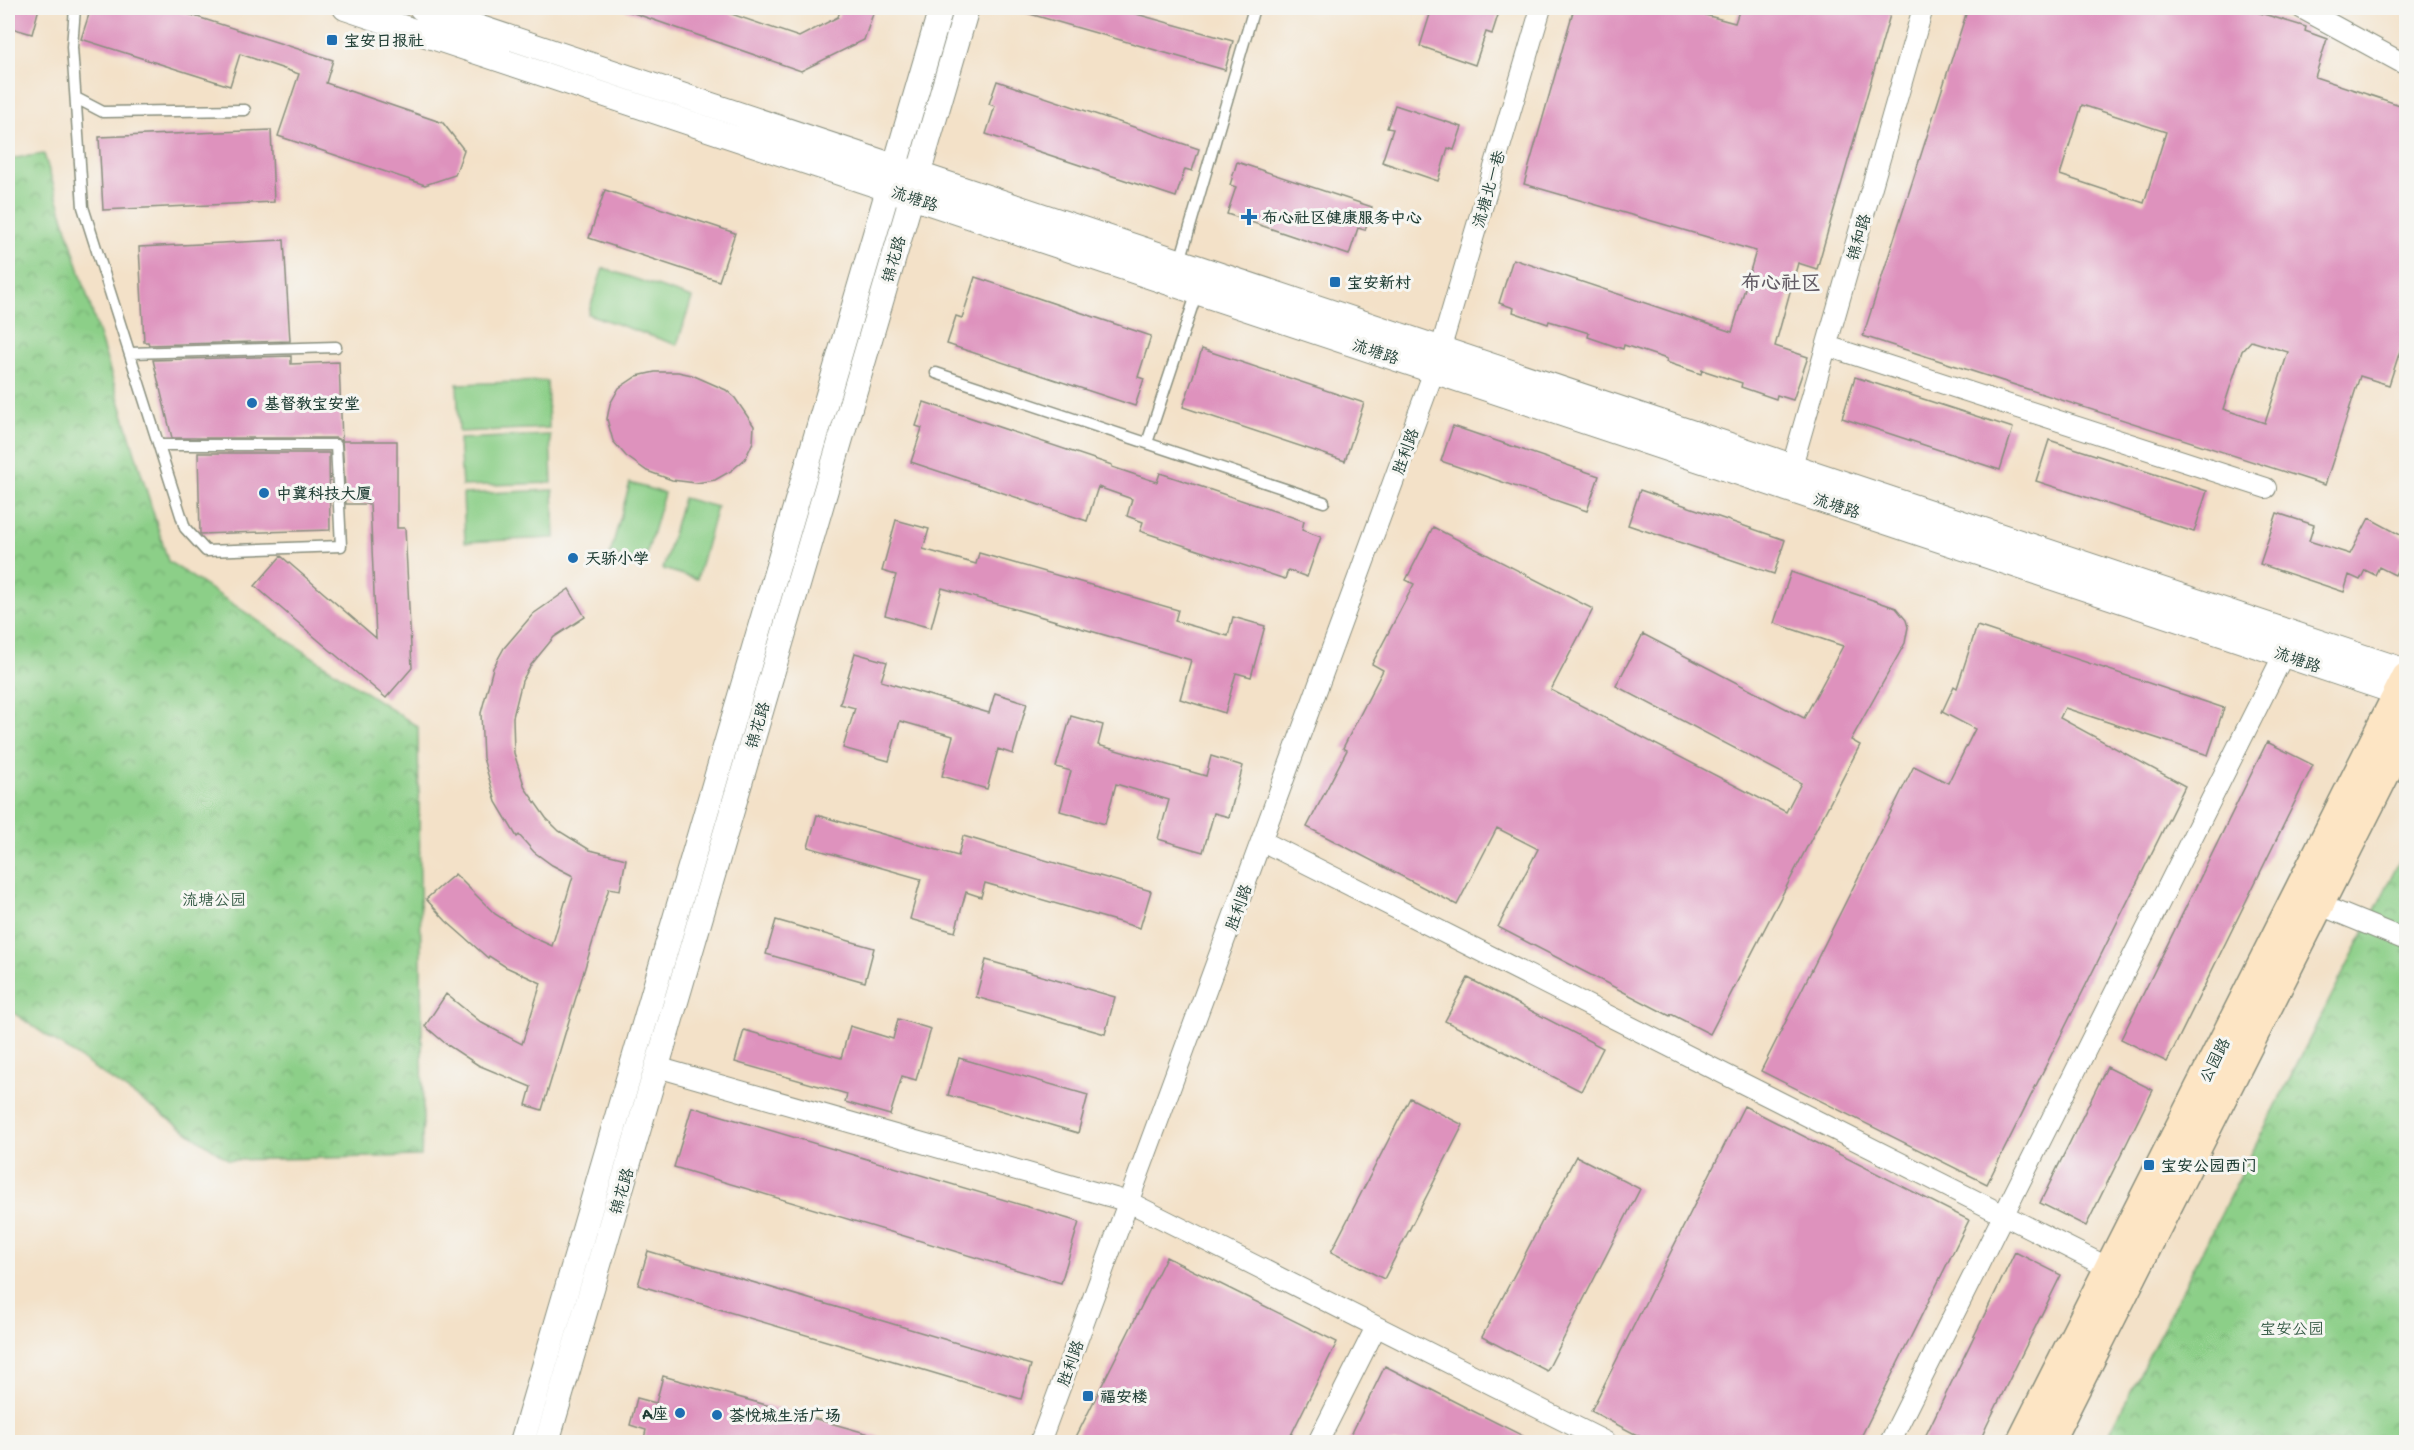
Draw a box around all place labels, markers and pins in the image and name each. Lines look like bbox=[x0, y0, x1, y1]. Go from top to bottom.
marker: 宝安日报社 bbox=[325, 33, 339, 47]
place label: 宝安日报社 bbox=[344, 33, 424, 53]
marker: 布心社区健康服务中心 bbox=[1240, 208, 1258, 226]
place label: 布心社区健康服务中心 bbox=[1262, 209, 1422, 230]
place label: 宝安新村 bbox=[1347, 274, 1411, 295]
marker: 宝安新村 bbox=[1328, 275, 1342, 289]
place label: 基督教宝安堂 bbox=[264, 395, 360, 416]
marker: 基督教宝安堂 bbox=[245, 396, 259, 410]
place label: 中冀科技大厦 bbox=[276, 485, 372, 506]
marker: 中冀科技大厦 bbox=[257, 486, 271, 500]
place label: 天骄小学 bbox=[585, 550, 649, 571]
marker: 天骄小学 bbox=[566, 551, 580, 565]
marker: 宝安公园西门 bbox=[2142, 1158, 2156, 1172]
place label: 宝安公园西门 bbox=[2161, 1158, 2257, 1178]
place label: 福安楼 bbox=[1100, 1388, 1148, 1409]
marker: 福安楼 bbox=[1081, 1389, 1095, 1403]
place label: A座 bbox=[642, 1405, 668, 1426]
marker: A座 bbox=[673, 1406, 687, 1420]
place label: 荟悦城生活广场 bbox=[729, 1407, 841, 1428]
marker: 荟悦城生活广场 bbox=[710, 1408, 724, 1422]

